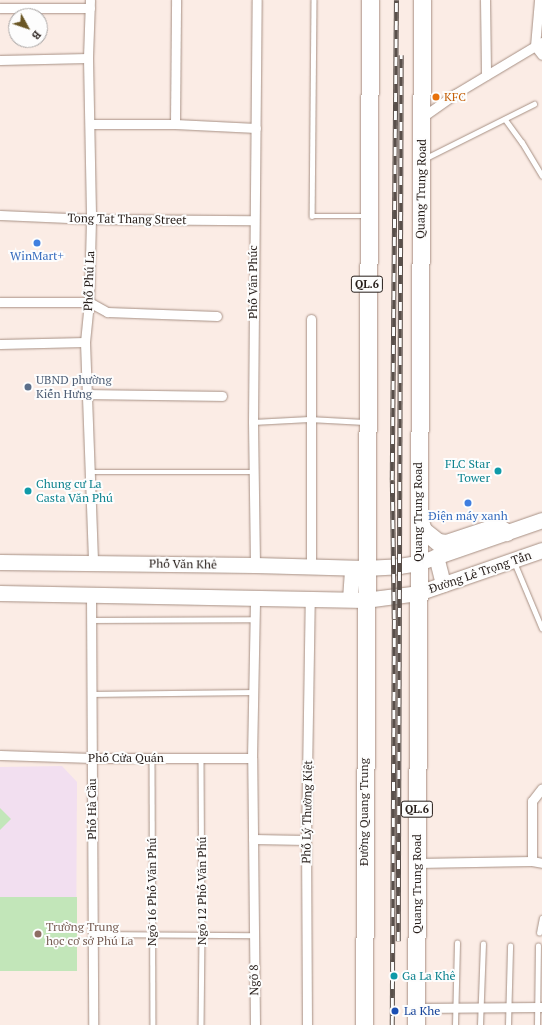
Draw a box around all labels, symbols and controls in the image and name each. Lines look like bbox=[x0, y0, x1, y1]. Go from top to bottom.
north arrow bbox=[8, 8, 48, 48]
text: B bbox=[29, 28, 44, 42]
place label: KFC bbox=[444, 90, 466, 104]
marker: KFC bbox=[431, 92, 441, 102]
street label: Quang Trung Road bbox=[413, 139, 429, 239]
street label: Tong Tat Thang Street bbox=[67, 211, 187, 227]
marker: WinMart+ bbox=[32, 238, 42, 248]
street label: Phố Văn Phúc bbox=[246, 245, 260, 319]
place label: WinMart+ bbox=[10, 249, 64, 263]
street label: Phố Phú La bbox=[81, 251, 97, 311]
road number: QL.6 bbox=[350, 275, 384, 293]
place label: UBND phường Kiến Hưng bbox=[36, 373, 112, 401]
marker: UBND phường Kiến Hưng bbox=[23, 382, 33, 392]
place label: FLC Star Tower bbox=[445, 457, 490, 485]
street label: Quang Trung Road bbox=[411, 462, 425, 562]
marker: FLC Star Tower bbox=[493, 466, 503, 476]
place label: Chung cư La Casta Văn Phú bbox=[36, 477, 113, 505]
marker: Chung cư La Casta Văn Phú bbox=[23, 486, 33, 496]
marker: Điện máy xanh bbox=[463, 498, 473, 508]
place label: Điện máy xanh bbox=[428, 509, 508, 523]
street label: Đường Lê Trọng Tấn bbox=[427, 548, 533, 596]
street label: Phố Văn Khê bbox=[149, 556, 217, 572]
street label: Phố Cửa Quán bbox=[88, 751, 164, 765]
street label: Đường Quang Trung bbox=[357, 758, 371, 866]
street label: Phố Lý Thường Kiệt bbox=[299, 760, 315, 864]
street label: Phố Hà Cầu bbox=[85, 778, 99, 840]
road number: QL.6 bbox=[400, 800, 434, 818]
street label: Quang Trung Road bbox=[410, 834, 424, 934]
street label: Ngõ 12 Phố Văn Phú bbox=[195, 836, 209, 946]
street label: Ngõ 16 Phố Văn Phú bbox=[145, 837, 159, 947]
place label: Trường Trung học cơ sở Phú La bbox=[46, 920, 134, 948]
marker: Trường Trung học cơ sở Phú La bbox=[33, 929, 43, 939]
street label: Ngõ 8 bbox=[247, 964, 261, 996]
place label: Ga La Khê bbox=[402, 969, 456, 983]
marker: Ga La Khê bbox=[389, 971, 399, 981]
place label: La Khe bbox=[404, 1004, 440, 1018]
marker: La Khe bbox=[389, 1005, 401, 1017]

